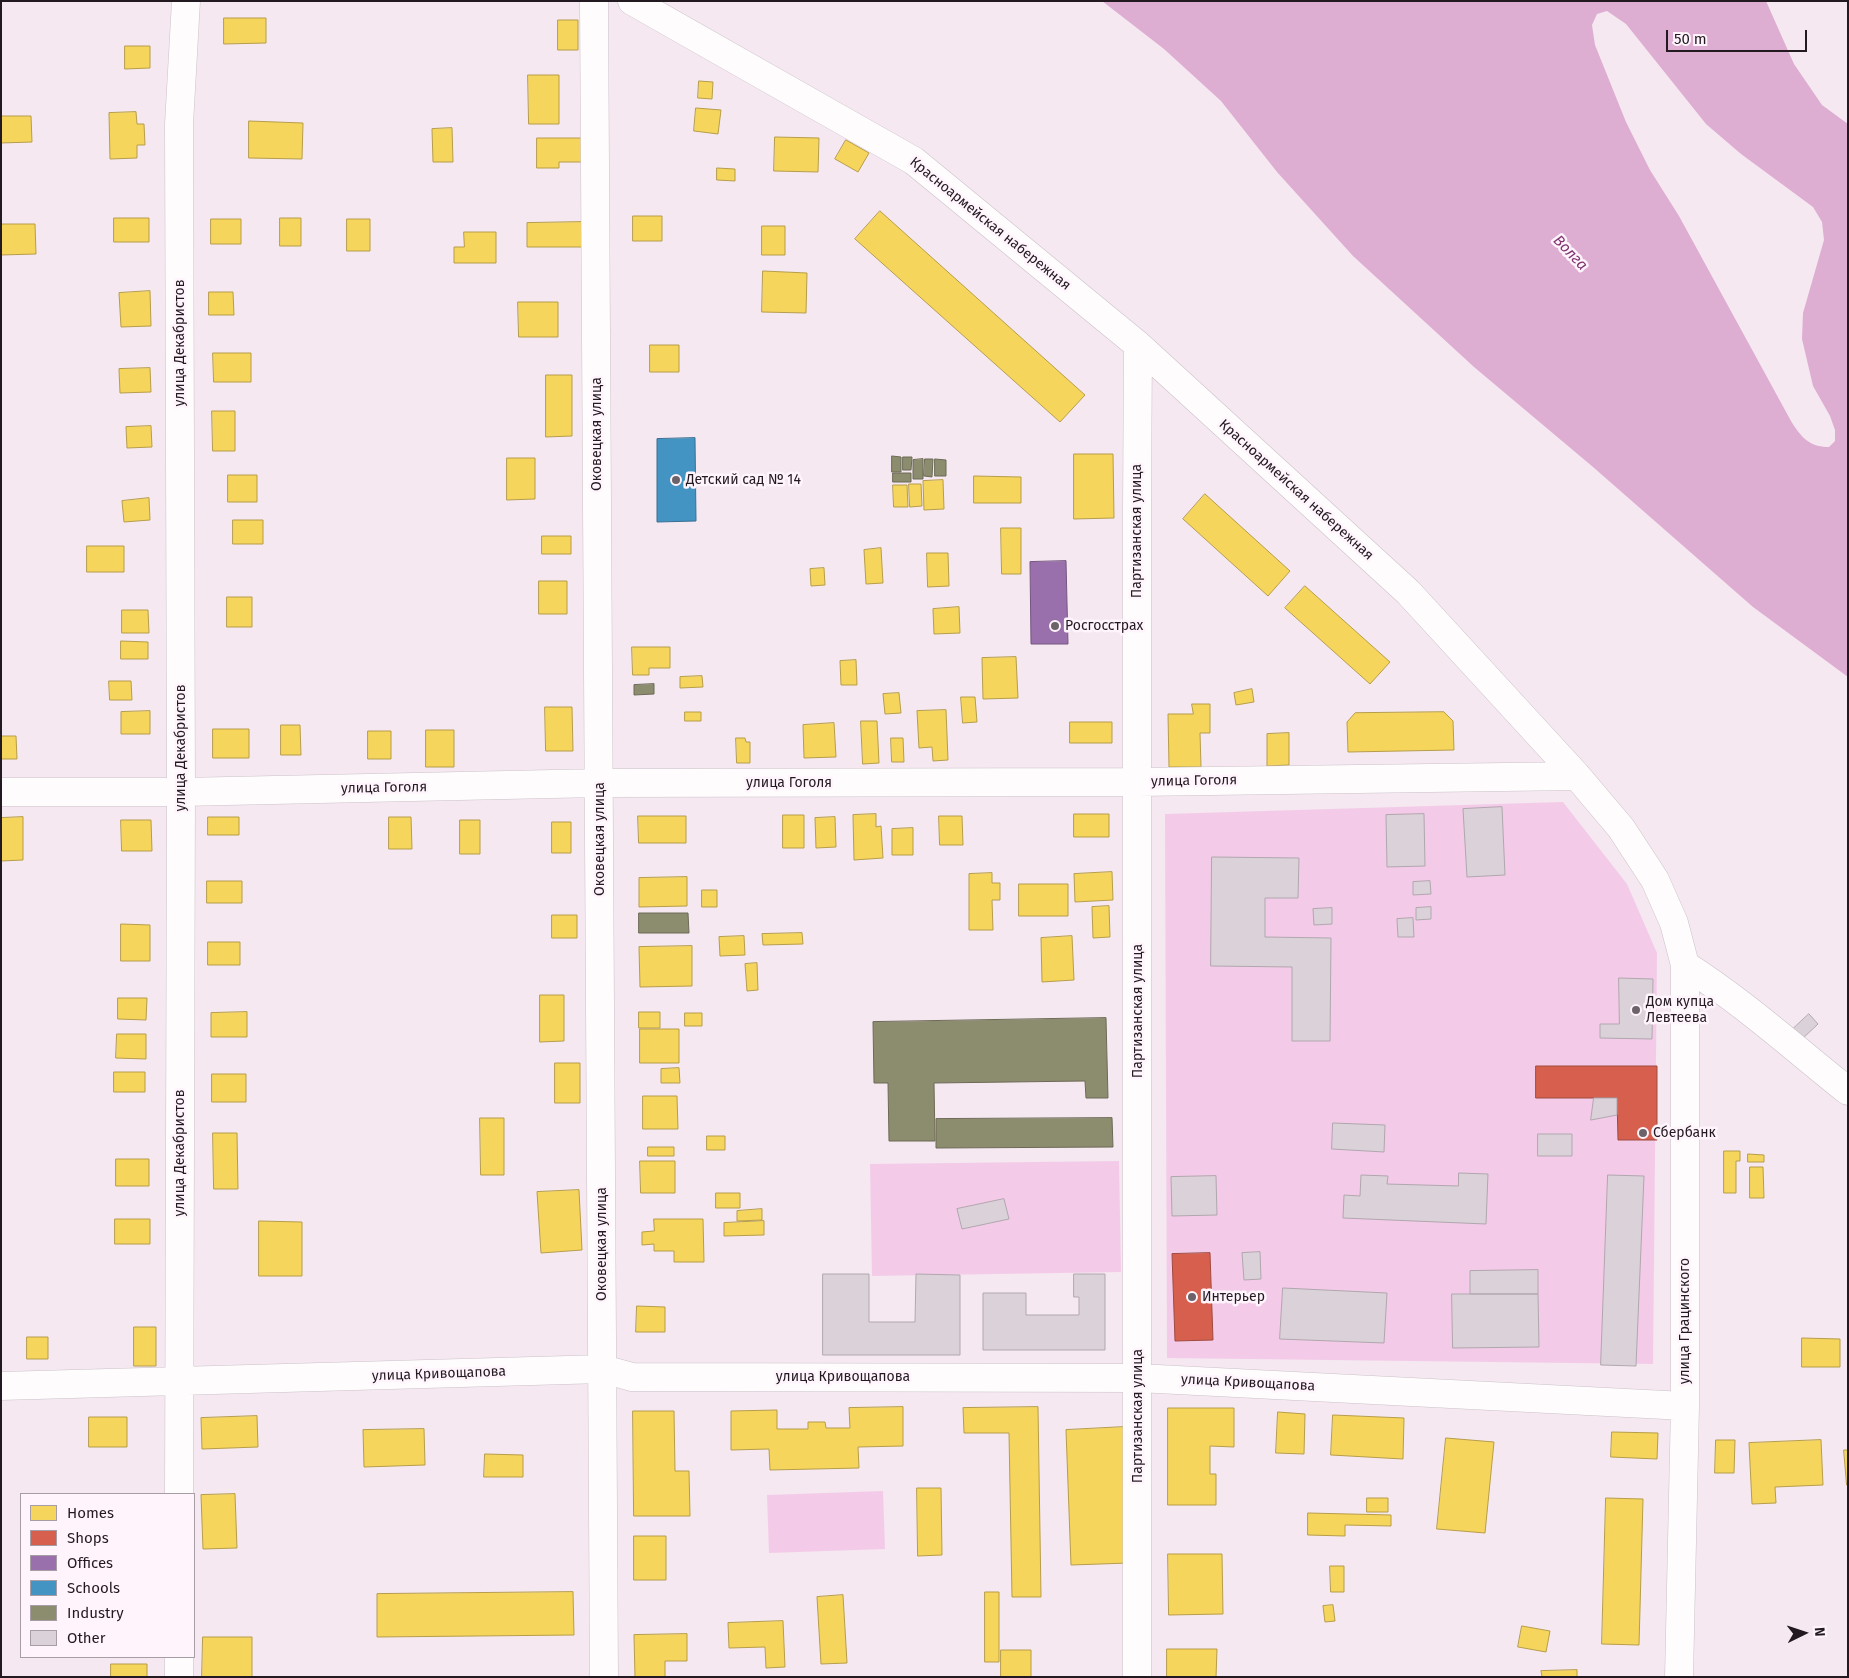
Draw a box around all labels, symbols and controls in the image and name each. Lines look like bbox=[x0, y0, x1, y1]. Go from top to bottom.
scale bar bbox=[1669, 20, 1810, 52]
text: 50 m bbox=[1674, 30, 1707, 48]
street label: Красноармейская набережная bbox=[906, 154, 1074, 294]
water label: Волга bbox=[1549, 232, 1591, 274]
street label: улица Декабристов bbox=[172, 279, 188, 407]
street label: Оковецкая улица bbox=[589, 377, 605, 491]
street label: Красноармейская набережная bbox=[1215, 416, 1377, 564]
street label: Партизанская улица bbox=[1129, 464, 1145, 598]
place label: Детский сад № 14 bbox=[686, 472, 801, 488]
marker: Детский сад № 14 bbox=[670, 474, 682, 486]
place label: Росгосстрах bbox=[1065, 618, 1143, 634]
marker: Росгосстрах bbox=[1049, 620, 1061, 632]
street label: улица Декабристов bbox=[173, 684, 189, 812]
street label: улица Гоголя bbox=[1151, 772, 1237, 790]
street label: улица Гоголя bbox=[746, 775, 832, 791]
street label: улица Гоголя bbox=[341, 779, 427, 797]
street label: Оковецкая улица bbox=[592, 782, 608, 896]
street label: Партизанская улица bbox=[1130, 944, 1146, 1078]
place label: Дом купца Левтеева bbox=[1646, 994, 1714, 1026]
marker: Дом купца Левтеева bbox=[1630, 1004, 1642, 1016]
street label: улица Декабристов bbox=[172, 1089, 188, 1217]
place label: Сбербанк bbox=[1653, 1125, 1716, 1141]
marker: Сбербанк bbox=[1637, 1127, 1649, 1139]
street label: Оковецкая улица bbox=[594, 1187, 610, 1301]
street label: улица Грацинского bbox=[1677, 1258, 1693, 1384]
place label: Интерьер bbox=[1202, 1289, 1265, 1305]
marker: Интерьер bbox=[1186, 1291, 1198, 1303]
street label: Партизанская улица bbox=[1130, 1349, 1146, 1483]
street label: улица Кривощапова bbox=[372, 1363, 506, 1385]
street label: улица Кривощапова bbox=[776, 1369, 910, 1385]
street label: улица Кривощапова bbox=[1181, 1371, 1315, 1395]
legend bbox=[20, 1493, 195, 1658]
text: Homes bbox=[67, 1504, 114, 1522]
text: Shops bbox=[67, 1529, 109, 1547]
text: Offices bbox=[67, 1554, 113, 1572]
text: Schools bbox=[67, 1579, 120, 1597]
text: Industry bbox=[67, 1604, 124, 1622]
north arrow bbox=[1779, 1608, 1829, 1658]
text: N bbox=[1811, 1627, 1828, 1637]
text: Other bbox=[67, 1629, 106, 1647]

